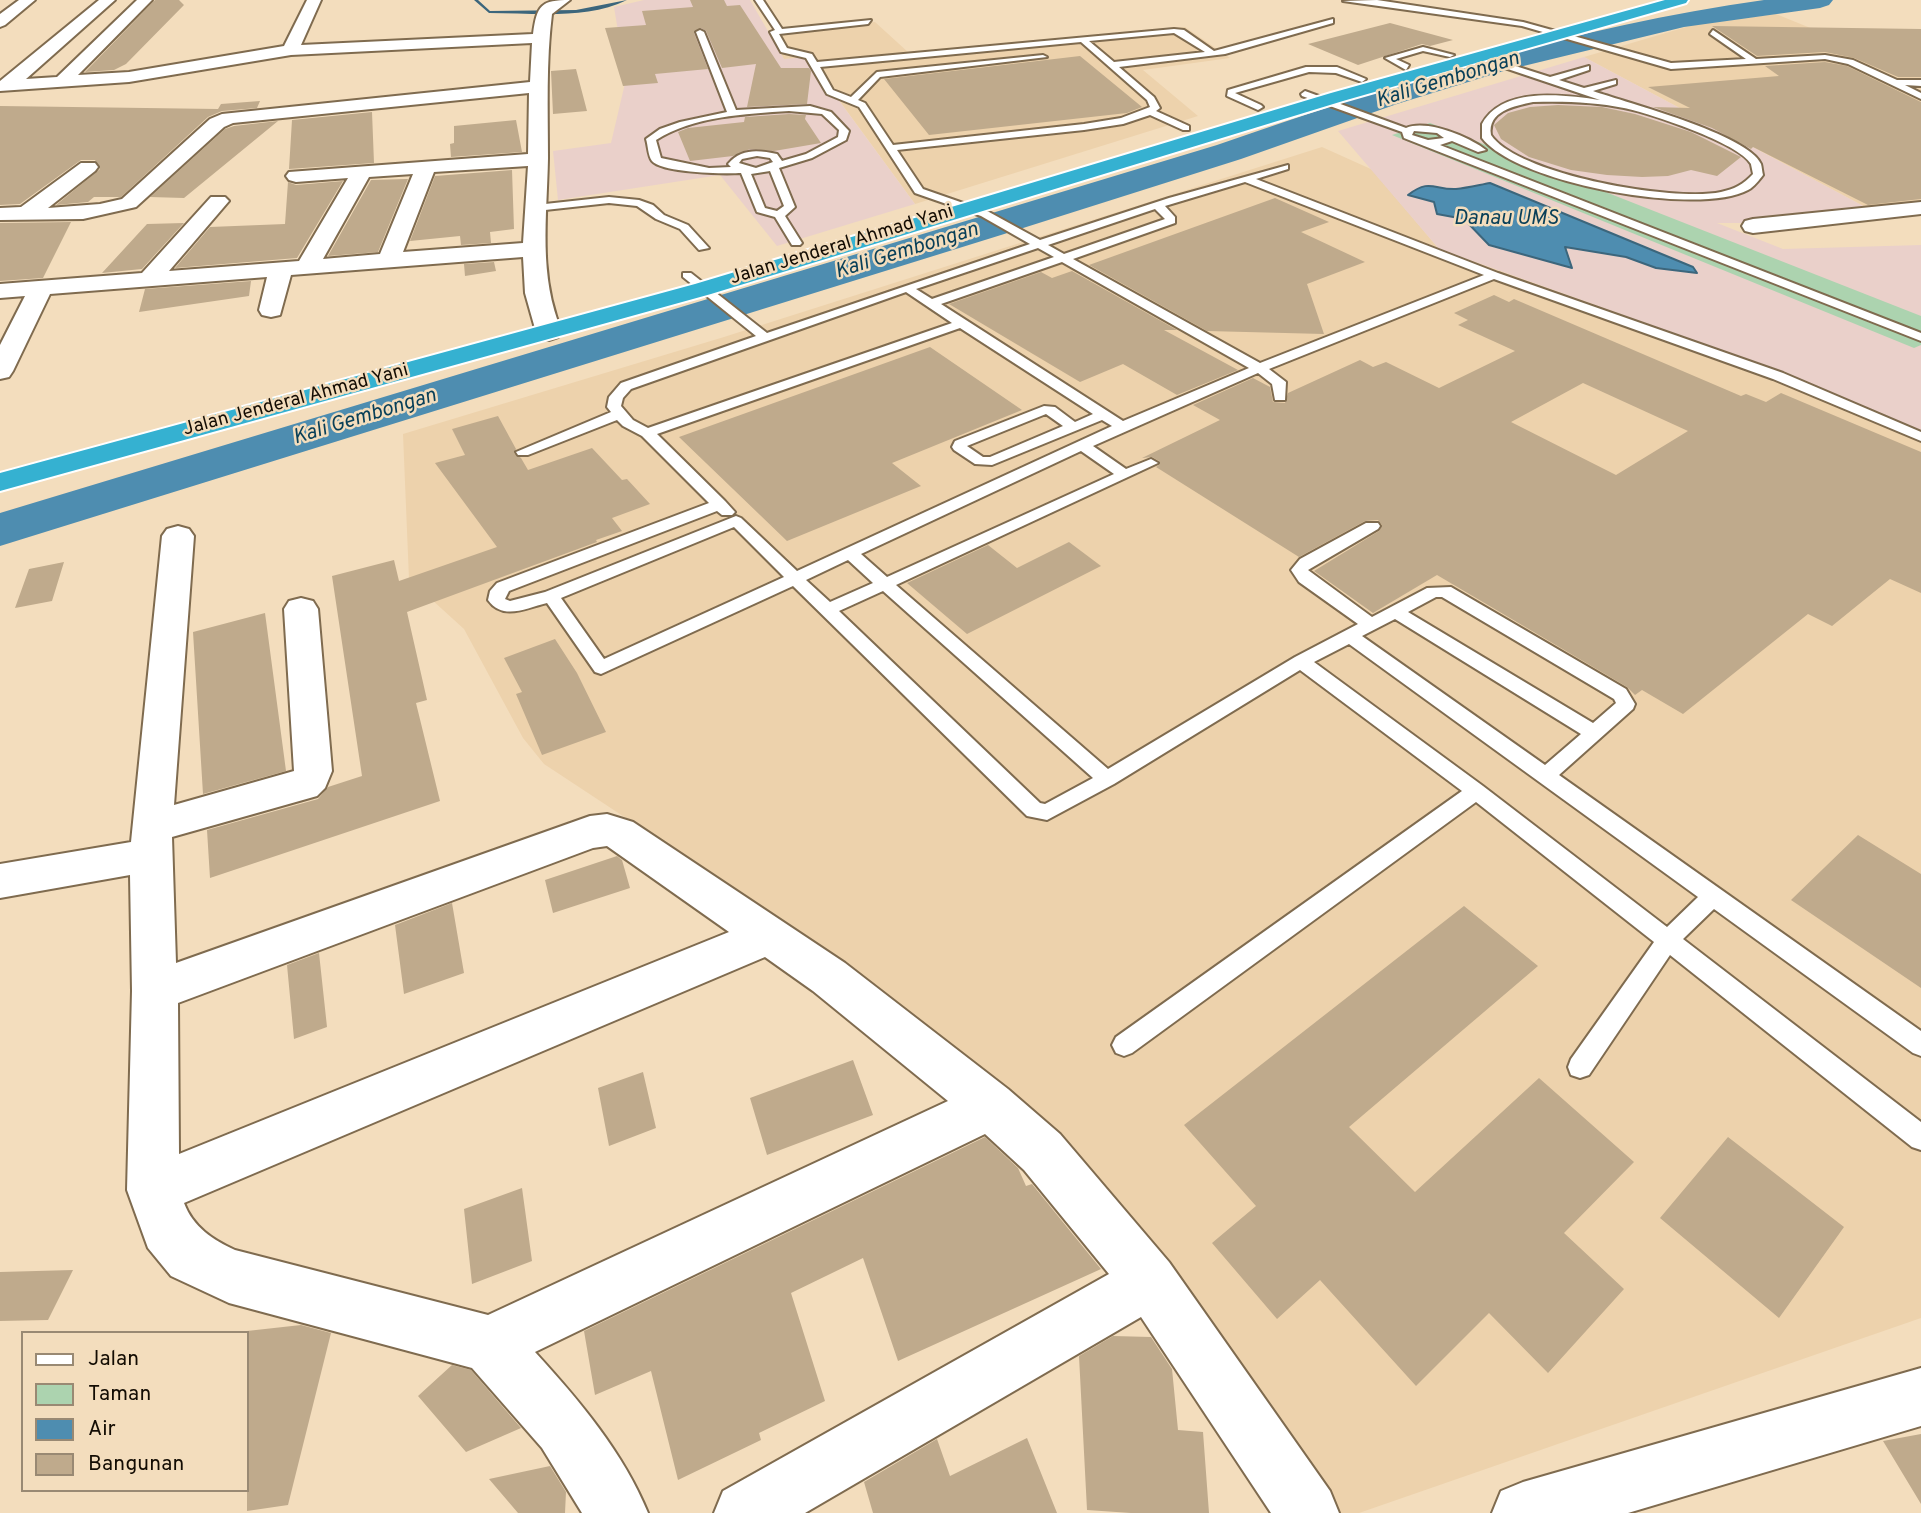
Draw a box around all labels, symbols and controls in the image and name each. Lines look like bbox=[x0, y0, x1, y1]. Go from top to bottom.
water label: Kali Gembongan bbox=[1373, 47, 1523, 115]
street label: Jalan Jenderal Ahmad Yani bbox=[728, 201, 956, 291]
water label: Danau UMS bbox=[1453, 207, 1559, 233]
water label: Kali Gembongan bbox=[832, 218, 982, 286]
street label: Jalan Jenderal Ahmad Yani bbox=[181, 360, 411, 442]
water label: Kali Gembongan bbox=[290, 384, 440, 452]
legend bbox=[21, 1331, 248, 1492]
text: Jalan bbox=[88, 1346, 139, 1373]
text: Taman bbox=[88, 1381, 151, 1408]
text: Air bbox=[88, 1416, 116, 1443]
text: Bangunan bbox=[88, 1451, 184, 1478]

